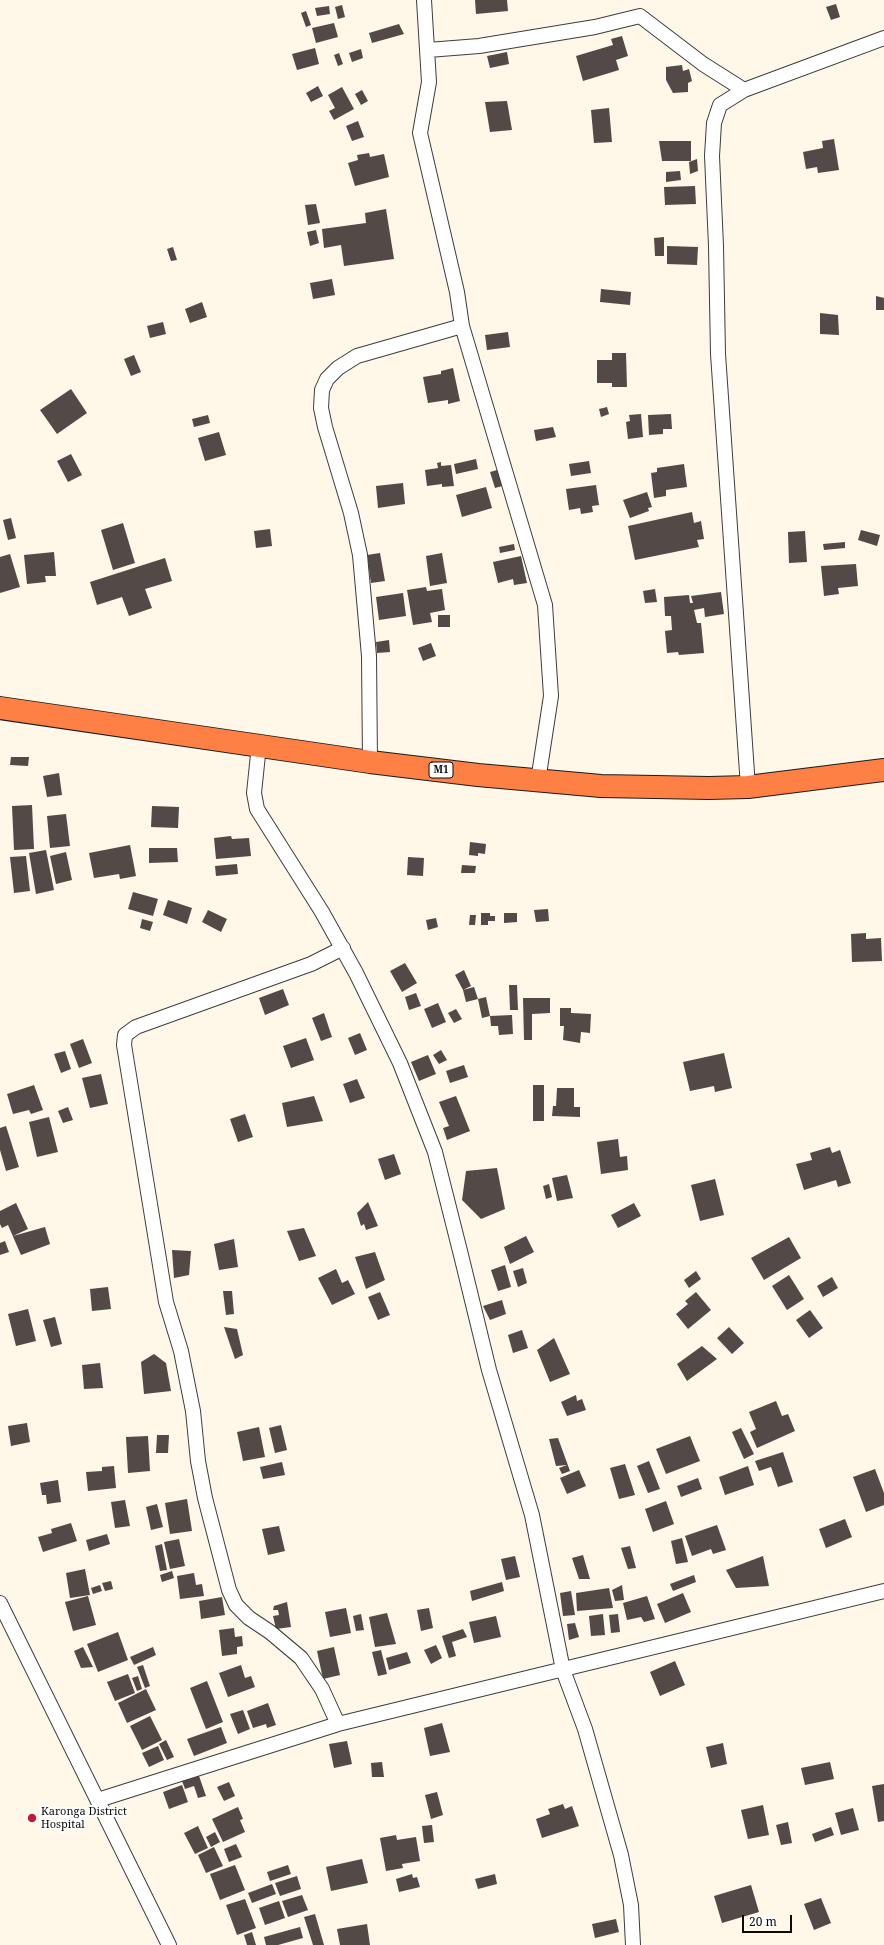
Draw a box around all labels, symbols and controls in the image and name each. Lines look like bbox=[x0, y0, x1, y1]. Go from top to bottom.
road number: M1 bbox=[429, 762, 453, 778]
place label: Karonga District Hospital bbox=[41, 1805, 127, 1831]
marker: Karonga District Hospital bbox=[26, 1812, 38, 1824]
scale bar bbox=[744, 1907, 794, 1933]
text: 20 m bbox=[749, 1913, 777, 1930]

